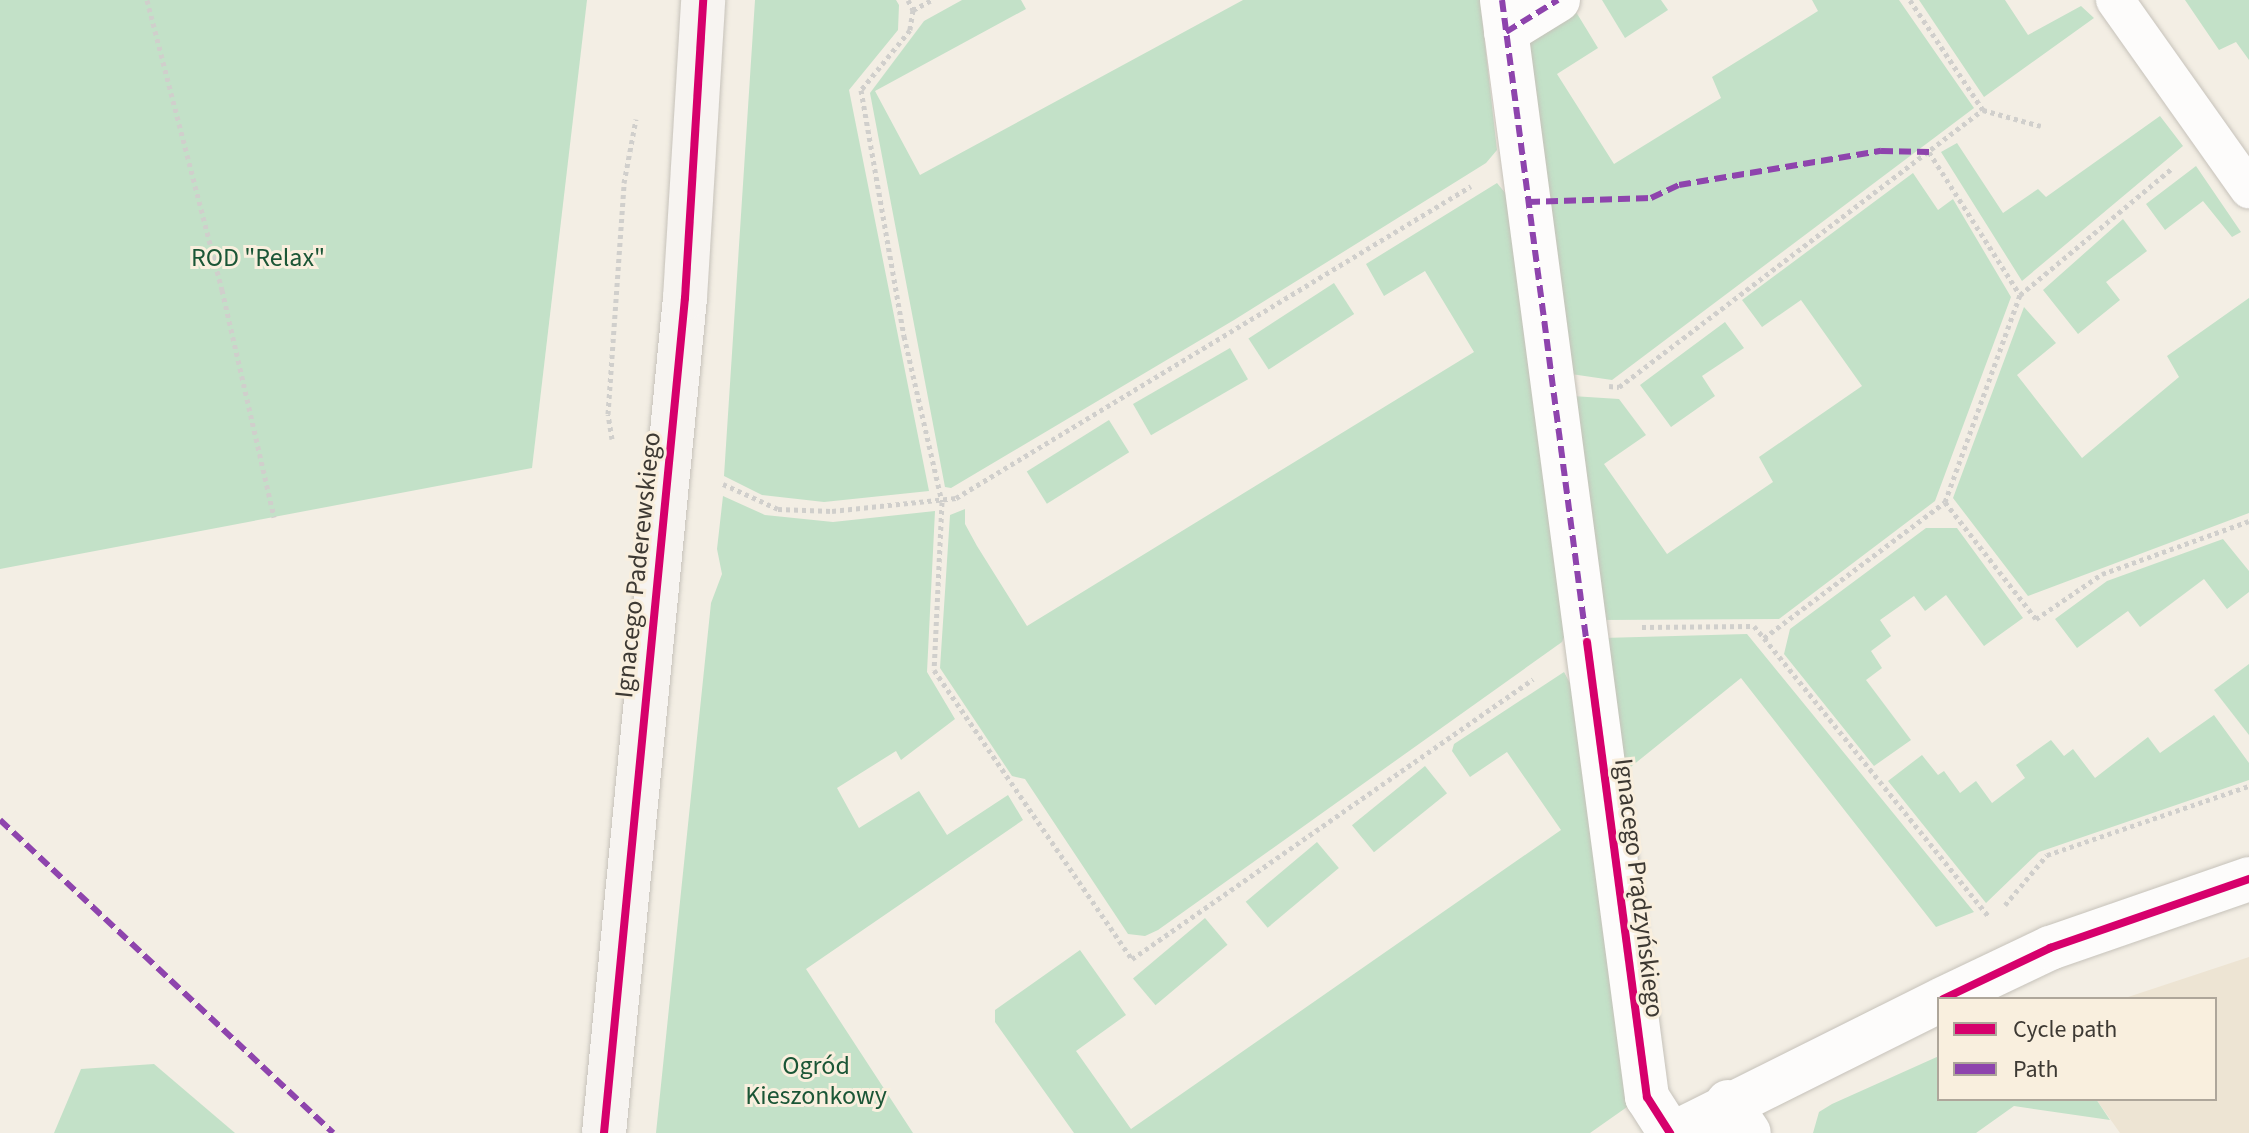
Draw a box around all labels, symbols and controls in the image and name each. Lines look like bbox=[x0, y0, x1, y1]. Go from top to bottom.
park label: ROD "Relax" bbox=[191, 242, 325, 274]
street label: Ignacego Paderewskiego bbox=[609, 430, 667, 700]
street label: Ignacego Prądzyńskiego bbox=[1608, 757, 1670, 1019]
legend bbox=[1937, 997, 2217, 1101]
text: Cycle path bbox=[2013, 1012, 2117, 1047]
park label: Ogród Kieszonkowy bbox=[745, 1050, 887, 1112]
text: Path bbox=[2013, 1052, 2059, 1087]

